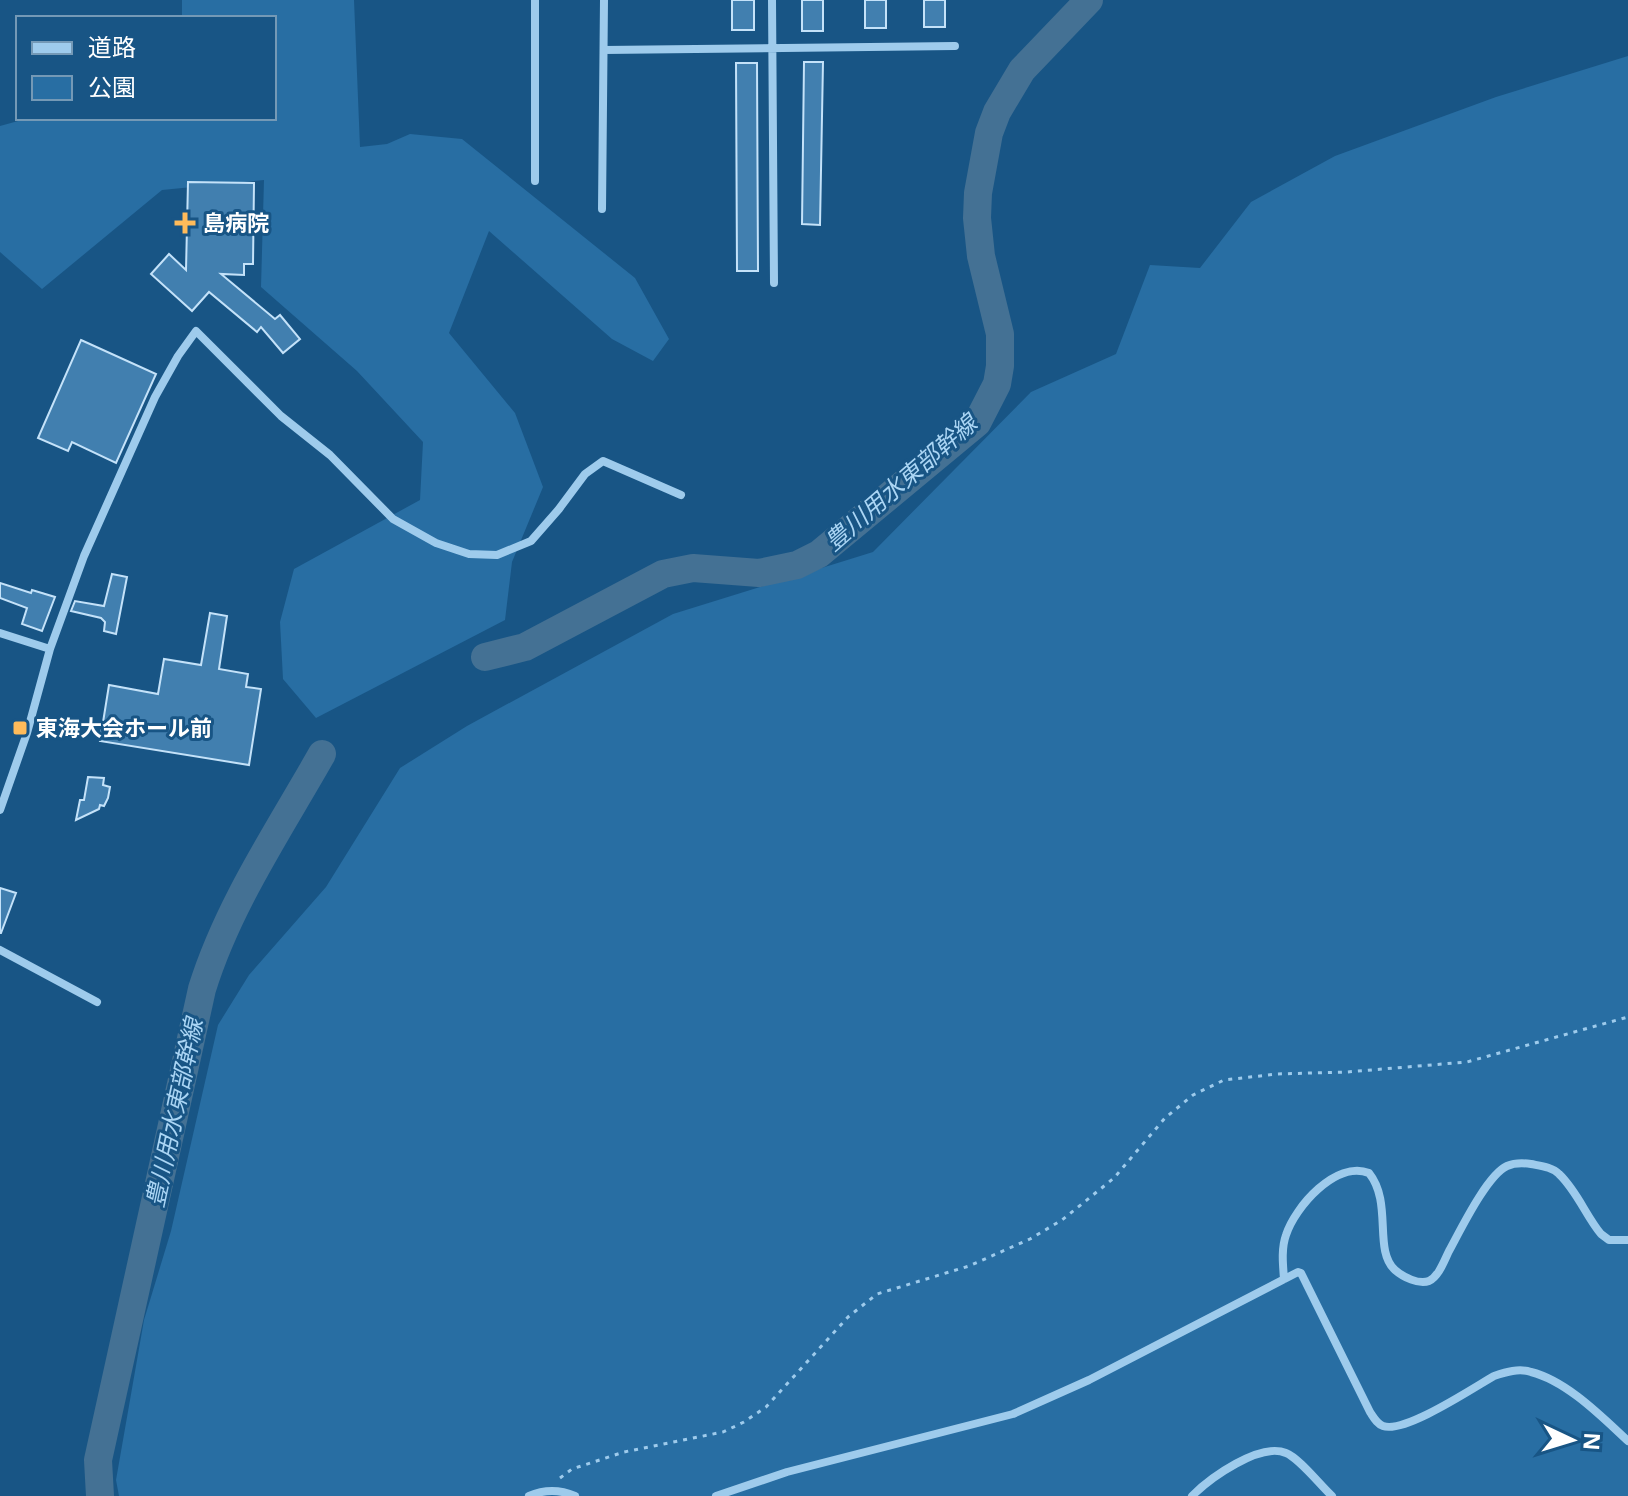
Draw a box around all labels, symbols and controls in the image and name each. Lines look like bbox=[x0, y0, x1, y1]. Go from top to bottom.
legend bbox=[16, 16, 276, 120]
text: 道路 bbox=[88, 30, 136, 63]
text: 公園 bbox=[88, 70, 136, 103]
place label: 島病院 bbox=[203, 207, 269, 237]
marker: 島病院 bbox=[174, 212, 196, 234]
water label: 豊川用水東部幹線 bbox=[817, 404, 986, 557]
place label: 東海大会ホール前 bbox=[36, 712, 212, 742]
marker: 東海大会ホール前 bbox=[11, 719, 29, 737]
water label: 豊川用水東部幹線 bbox=[137, 1012, 210, 1210]
north arrow bbox=[1532, 1400, 1612, 1480]
text: N bbox=[1577, 1431, 1609, 1451]

